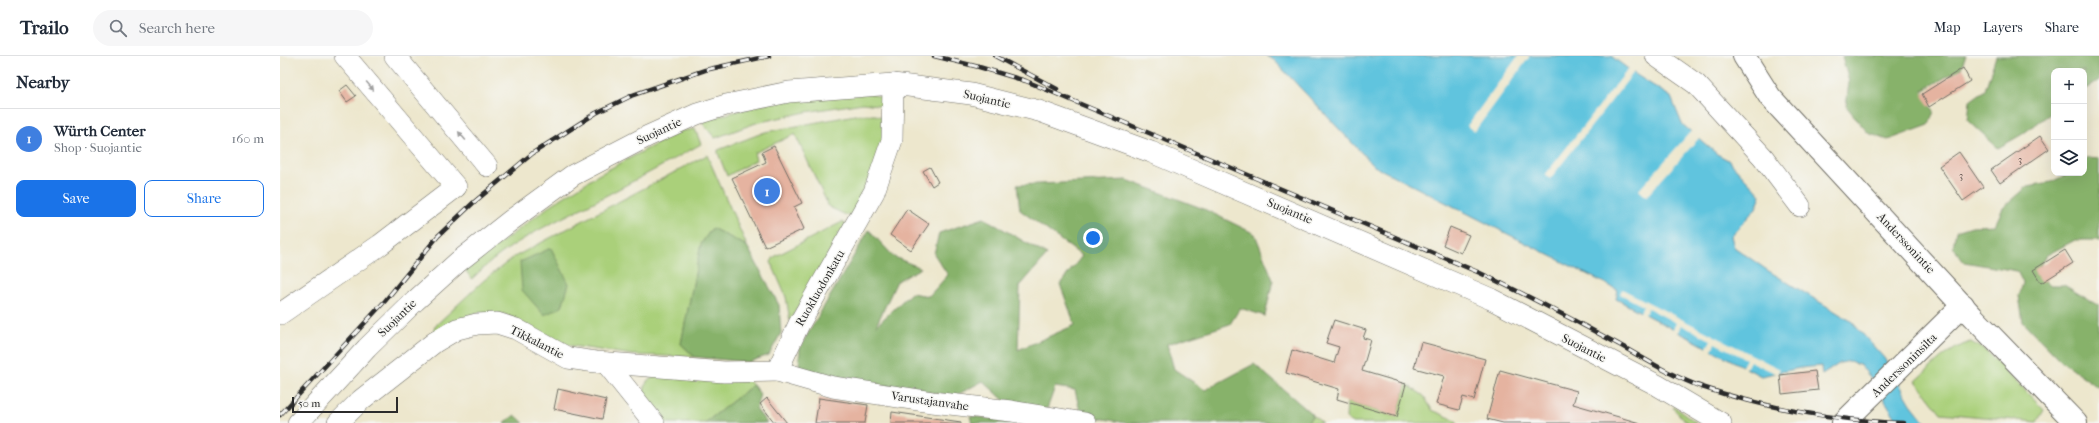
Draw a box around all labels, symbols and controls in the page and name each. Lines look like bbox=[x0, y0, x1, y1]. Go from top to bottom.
search box bbox=[93, 10, 373, 46]
text: Trailo bbox=[20, 17, 69, 39]
icon: search bbox=[107, 17, 129, 39]
text: Search here bbox=[139, 19, 215, 37]
text: Map bbox=[1934, 19, 1961, 36]
text: Layers bbox=[1983, 19, 2023, 36]
text: Share bbox=[2045, 19, 2079, 36]
map controls bbox=[2051, 68, 2087, 176]
button: + bbox=[2051, 68, 2087, 104]
text: Nearby bbox=[16, 72, 70, 92]
one-way arrow bbox=[365, 80, 374, 91]
street label: Suojantie bbox=[962, 87, 1012, 111]
button: − bbox=[2051, 104, 2087, 140]
street label: Suojantie bbox=[634, 114, 684, 148]
text: Würth Center bbox=[54, 122, 146, 140]
text: 1 bbox=[27, 131, 31, 146]
text: 160 m bbox=[232, 131, 264, 146]
one-way arrow bbox=[457, 131, 466, 141]
text: Shop · Suojantie bbox=[54, 140, 142, 155]
button: layers bbox=[2051, 140, 2087, 176]
house number: 3 bbox=[2018, 154, 2022, 166]
house number: 3 bbox=[1959, 170, 1963, 182]
pin: 1 bbox=[754, 176, 780, 206]
button: Save bbox=[16, 180, 136, 217]
button: Share bbox=[144, 180, 264, 217]
street label: Suojantie bbox=[1265, 195, 1315, 227]
street label: Anderssonintie bbox=[1874, 209, 1938, 276]
your location bbox=[1083, 228, 1103, 248]
street label: Ruokluodonkatu bbox=[792, 247, 848, 329]
street label: Suojantie bbox=[375, 296, 419, 340]
street label: Tikkalantie bbox=[508, 322, 566, 362]
street label: Anderssoninsilta bbox=[1868, 330, 1940, 400]
street label: Suojantie bbox=[1559, 331, 1609, 365]
street label: Varustajanvahe bbox=[889, 388, 970, 413]
scale bar bbox=[292, 395, 398, 414]
text: 50 m bbox=[298, 397, 320, 410]

